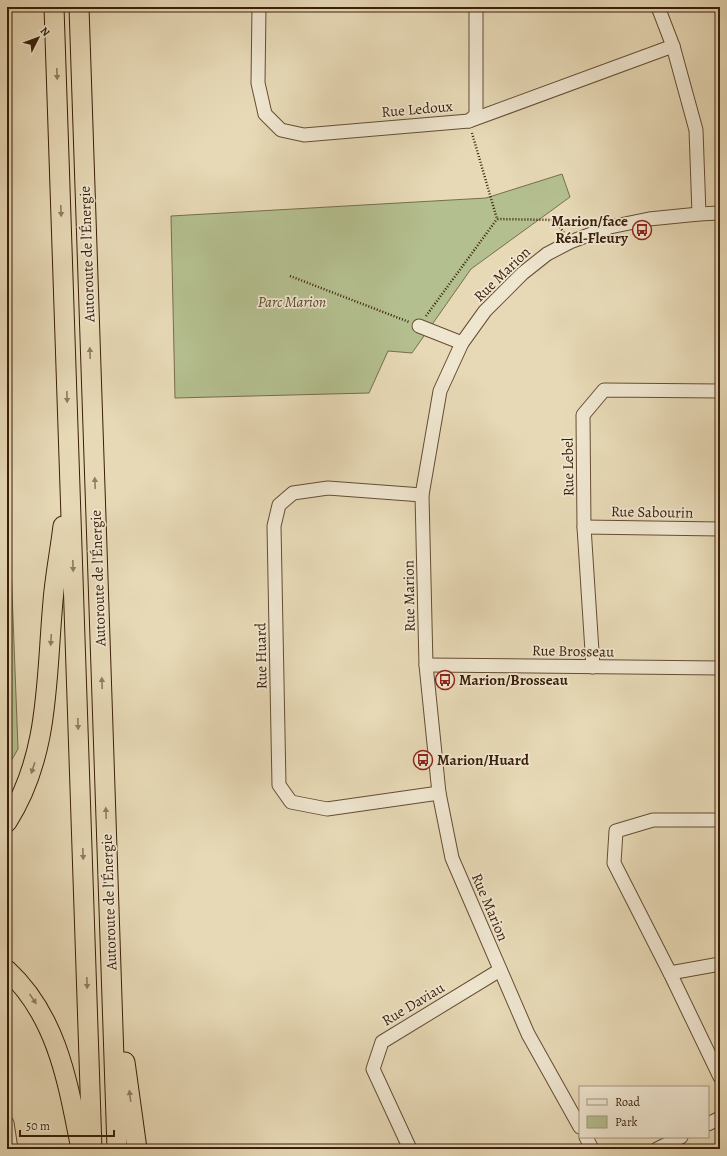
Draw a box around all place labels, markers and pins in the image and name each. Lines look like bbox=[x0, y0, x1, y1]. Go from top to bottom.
place label: Marion/face Réal-Fleury bbox=[551, 211, 629, 248]
bus stop icon: Marion/face Réal-Fleury bbox=[631, 219, 653, 241]
bus stop icon: Marion/Brosseau bbox=[434, 669, 456, 691]
place label: Marion/Brosseau bbox=[459, 670, 569, 690]
bus stop icon: Marion/Huard bbox=[412, 749, 434, 771]
place label: Marion/Huard bbox=[437, 750, 530, 770]

